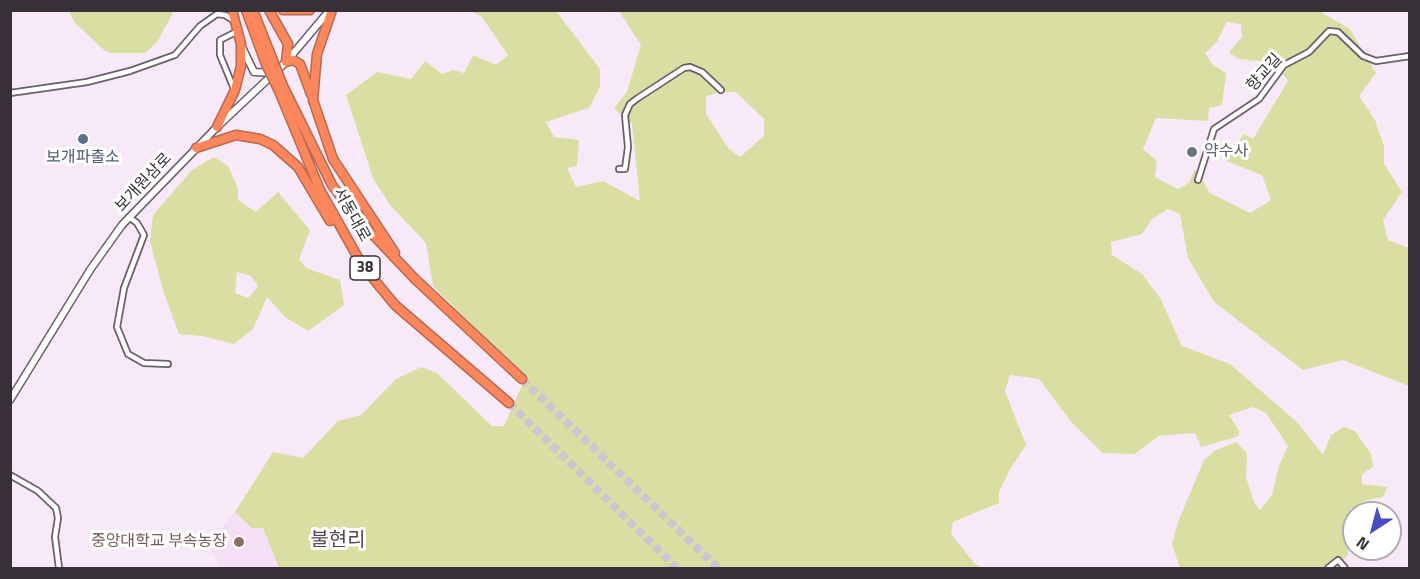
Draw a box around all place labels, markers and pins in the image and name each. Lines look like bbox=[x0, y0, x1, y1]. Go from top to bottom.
marker: 보개파출소 bbox=[76, 132, 90, 146]
place label: 약수사 bbox=[1204, 142, 1248, 162]
marker: 약수사 bbox=[1185, 145, 1199, 159]
place label: 보개파출소 bbox=[46, 148, 120, 168]
place label: 중앙대학교 부속농장 bbox=[91, 532, 227, 552]
marker: 중앙대학교 부속농장 bbox=[232, 535, 246, 549]

